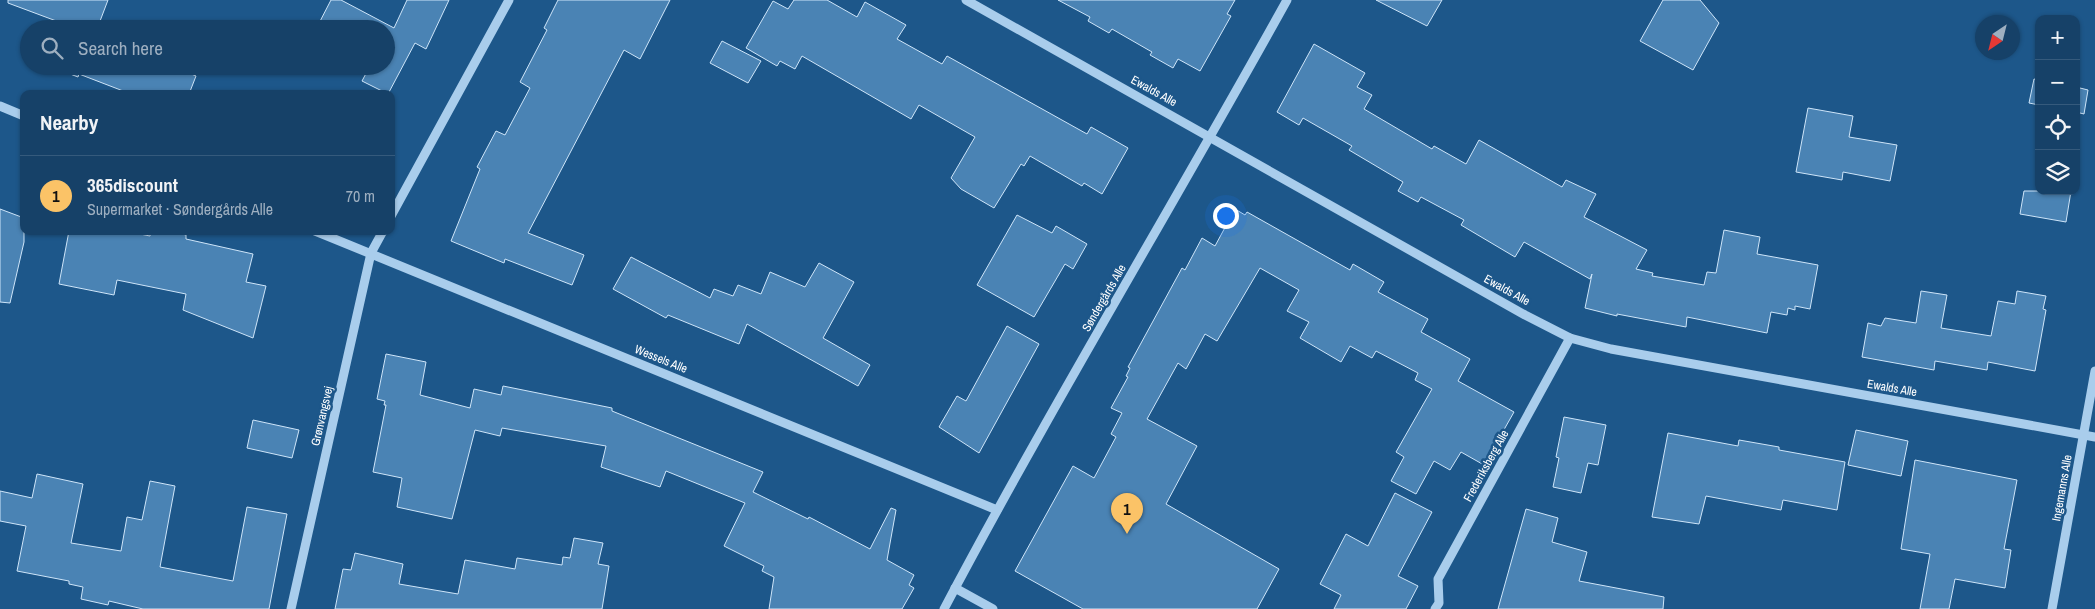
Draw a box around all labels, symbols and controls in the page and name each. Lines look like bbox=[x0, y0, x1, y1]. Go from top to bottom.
north arrow bbox=[1975, 15, 2020, 60]
map controls bbox=[2035, 15, 2080, 195]
button: + bbox=[2035, 15, 2080, 60]
search box bbox=[20, 20, 395, 75]
icon: search bbox=[38, 34, 66, 62]
text: Search here bbox=[78, 35, 163, 61]
button: − bbox=[2035, 60, 2080, 105]
street label: Ewalds Alle bbox=[1128, 72, 1180, 110]
button: locate bbox=[2035, 105, 2080, 150]
text: Nearby bbox=[40, 108, 98, 137]
button: layers bbox=[2035, 150, 2080, 195]
text: 365discount bbox=[87, 172, 178, 198]
text: 1 bbox=[52, 185, 60, 207]
text: 70 m bbox=[346, 185, 375, 207]
text: Supermarket · Søndergårds Alle bbox=[87, 198, 273, 220]
your location bbox=[1213, 203, 1239, 229]
street label: Søndergårds Alle bbox=[1078, 262, 1130, 334]
street label: Ewalds Alle bbox=[1481, 271, 1533, 309]
street label: Wessels Alle bbox=[632, 341, 690, 377]
street label: Ewalds Alle bbox=[1866, 376, 1918, 400]
street label: Grønvangsvej bbox=[307, 385, 337, 447]
street label: Frederiksberg Alle bbox=[1460, 427, 1512, 505]
street label: Ingemanns Alle bbox=[2048, 453, 2076, 523]
pin: 1 bbox=[1111, 493, 1143, 534]

